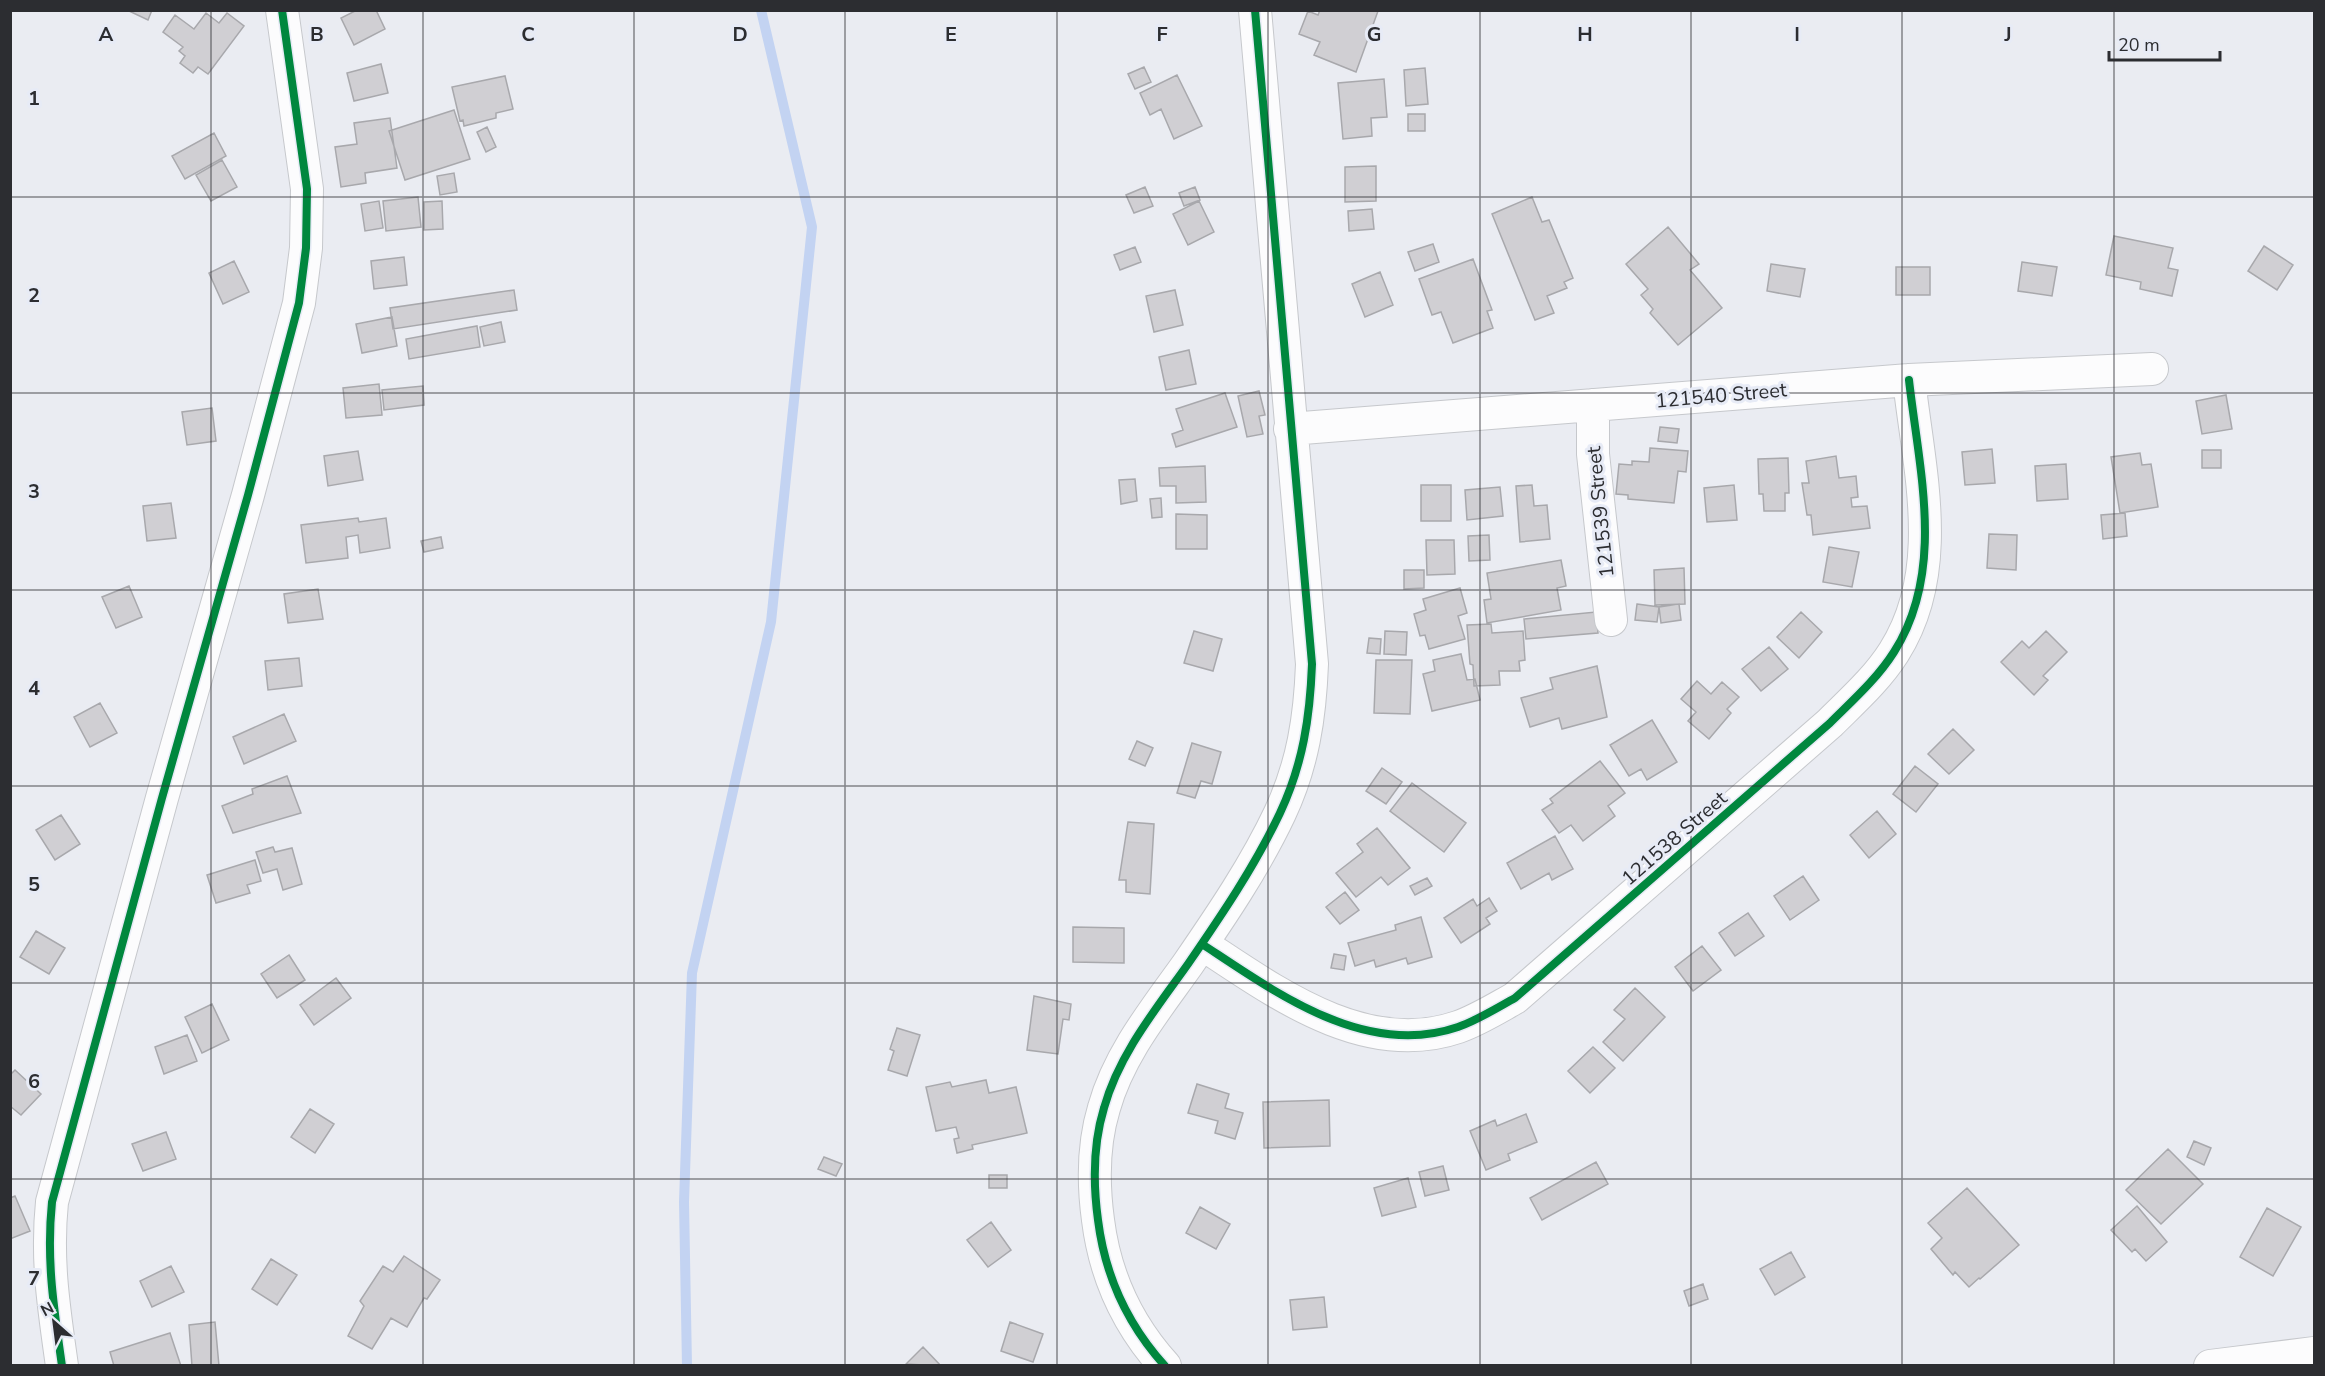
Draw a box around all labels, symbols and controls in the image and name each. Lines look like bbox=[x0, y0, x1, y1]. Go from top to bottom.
text: A bbox=[99, 21, 114, 48]
text: B bbox=[310, 21, 324, 48]
text: C bbox=[521, 21, 535, 48]
text: D bbox=[732, 21, 748, 48]
text: E bbox=[945, 21, 957, 48]
text: F bbox=[1156, 21, 1168, 48]
text: G bbox=[1367, 21, 1381, 48]
text: H bbox=[1577, 21, 1593, 48]
text: I bbox=[1794, 21, 1800, 48]
text: J bbox=[2003, 21, 2012, 48]
scale bar bbox=[2109, 24, 2220, 62]
text: 20 m bbox=[2118, 33, 2160, 57]
text: 1 bbox=[28, 85, 40, 112]
text: 2 bbox=[28, 282, 40, 309]
street label: 121540 Street bbox=[1654, 376, 1789, 415]
street label: 121539 Street bbox=[1580, 444, 1621, 579]
text: 3 bbox=[28, 478, 40, 505]
text: 4 bbox=[28, 675, 40, 702]
street label: 121538 Street bbox=[1616, 784, 1734, 892]
text: 5 bbox=[28, 871, 40, 898]
text: 6 bbox=[28, 1068, 40, 1095]
text: 7 bbox=[28, 1265, 40, 1292]
north arrow bbox=[24, 1292, 84, 1352]
text: N bbox=[37, 1297, 58, 1322]

